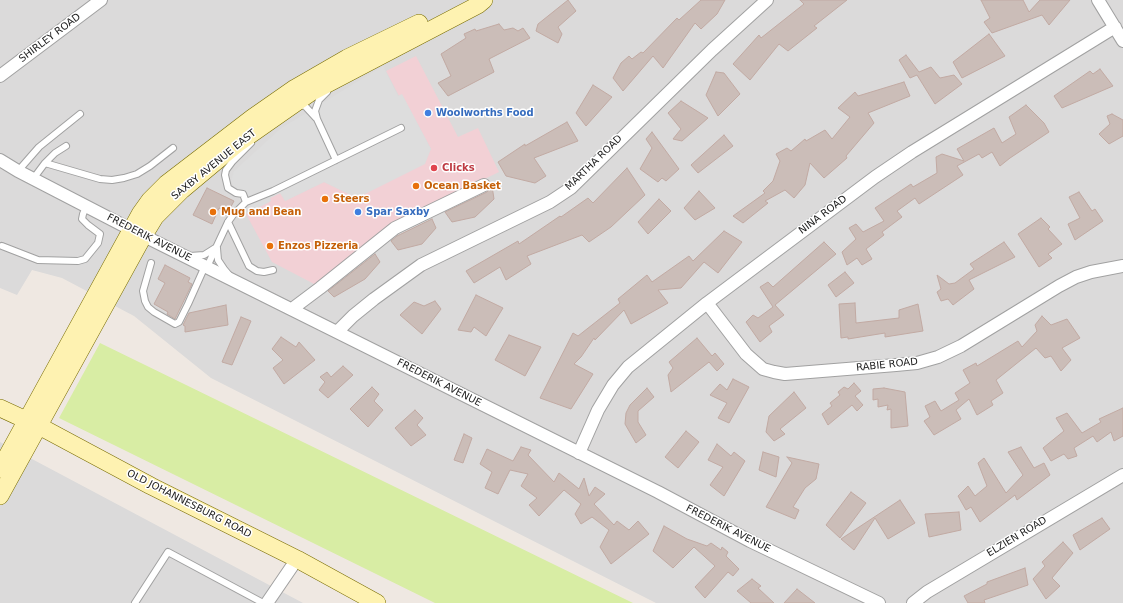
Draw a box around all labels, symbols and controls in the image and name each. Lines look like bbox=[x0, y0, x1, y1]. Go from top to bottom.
street label: SHIRLEY ROAD bbox=[17, 11, 83, 65]
place label: Woolworths Food bbox=[436, 107, 534, 119]
marker: Woolworths Food bbox=[423, 108, 433, 118]
street label: SAXBY AVENUE EAST bbox=[169, 127, 259, 203]
street label: MARTHA ROAD bbox=[563, 133, 625, 193]
place label: Clicks bbox=[442, 162, 475, 174]
marker: Clicks bbox=[429, 163, 439, 173]
place label: Ocean Basket bbox=[424, 180, 501, 192]
marker: Ocean Basket bbox=[411, 181, 421, 191]
place label: Steers bbox=[333, 193, 369, 205]
street label: NINA ROAD bbox=[797, 193, 849, 237]
marker: Steers bbox=[320, 194, 330, 204]
place label: Mug and Bean bbox=[221, 206, 301, 218]
place label: Spar Saxby bbox=[366, 206, 430, 218]
marker: Mug and Bean bbox=[208, 207, 218, 217]
marker: Spar Saxby bbox=[353, 207, 363, 217]
street label: FREDERIK AVENUE bbox=[105, 212, 193, 264]
place label: Enzos Pizzeria bbox=[278, 240, 358, 252]
marker: Enzos Pizzeria bbox=[265, 241, 275, 251]
street label: RABIE ROAD bbox=[856, 356, 918, 374]
street label: FREDERIK AVENUE bbox=[395, 357, 483, 409]
street label: OLD JOHANNESBURG ROAD bbox=[125, 467, 253, 541]
street label: FREDERIK AVENUE bbox=[684, 503, 772, 555]
street label: ELZIEN ROAD bbox=[985, 514, 1049, 560]

